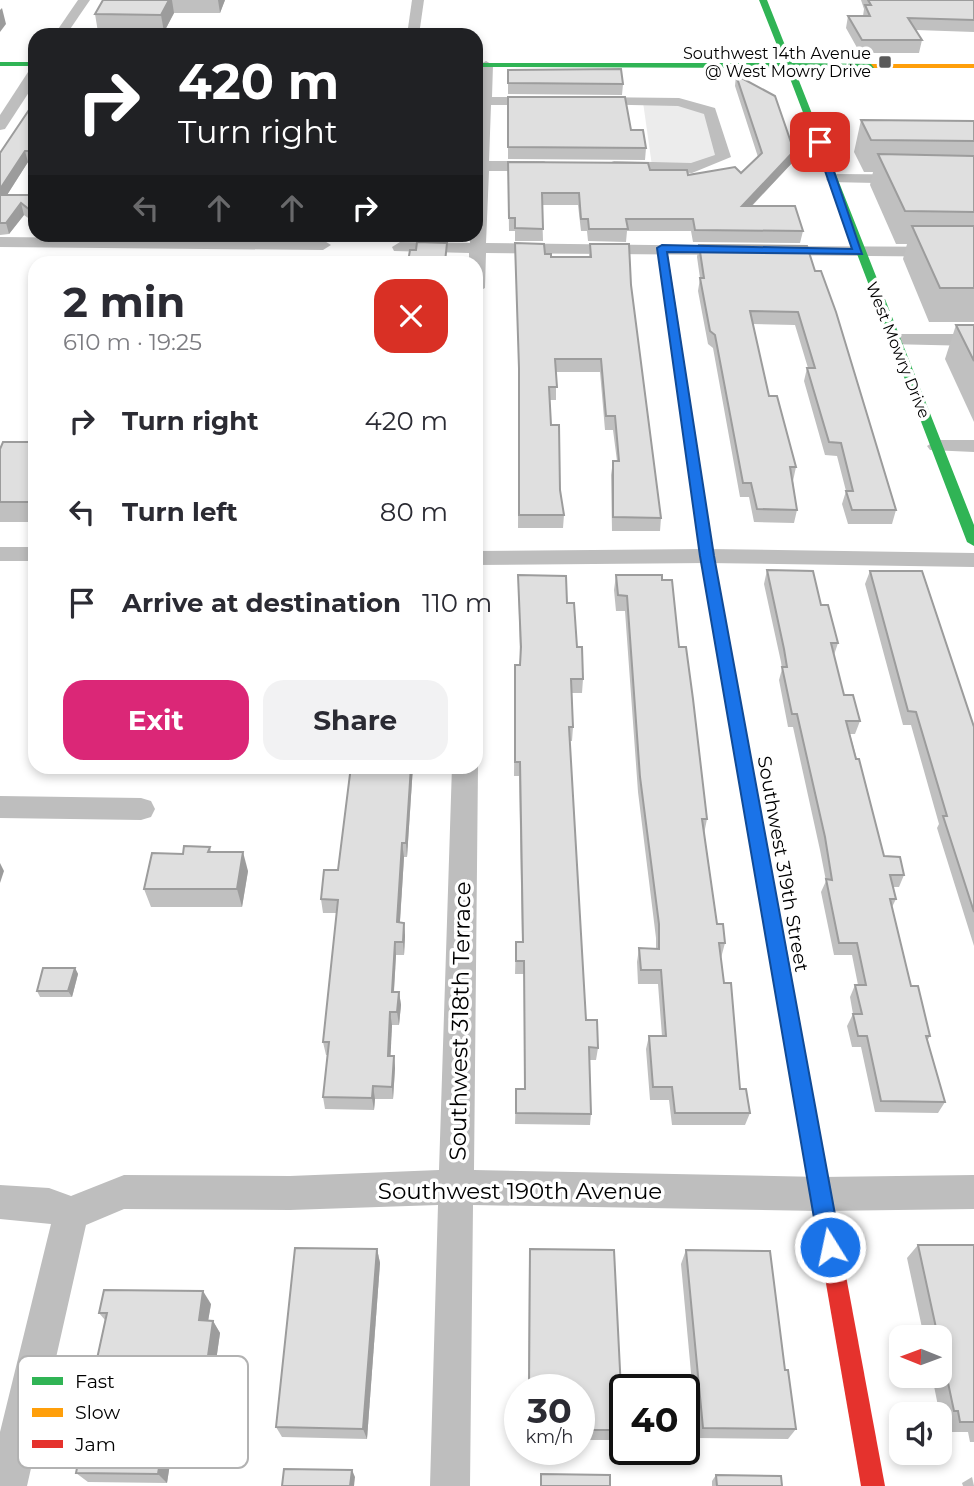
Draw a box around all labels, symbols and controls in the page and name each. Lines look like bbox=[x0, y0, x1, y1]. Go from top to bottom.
place label: Southwest 14th Avenue @ West Mowry Drive bbox=[683, 44, 871, 81]
text: 420 m bbox=[178, 52, 339, 111]
marker: Southwest 14th Avenue @ West Mowry Drive bbox=[877, 54, 893, 70]
icon: right bbox=[63, 56, 154, 147]
text: Turn right bbox=[178, 112, 338, 151]
pin bbox=[790, 112, 850, 172]
icon: arrive bbox=[801, 123, 839, 161]
icon: left bbox=[127, 189, 165, 227]
icon: ahead bbox=[200, 189, 238, 227]
icon: ahead bbox=[273, 189, 311, 227]
icon: right bbox=[346, 189, 384, 227]
text: 2 min bbox=[63, 276, 185, 328]
button: close bbox=[374, 279, 448, 353]
street label: West Mowry Drive bbox=[862, 279, 934, 421]
text: 610 m · 19:25 bbox=[63, 328, 202, 356]
icon: right bbox=[63, 402, 101, 440]
text: Turn right bbox=[122, 405, 258, 437]
text: 420 m bbox=[365, 405, 448, 437]
icon: left bbox=[63, 493, 101, 531]
text: Turn left bbox=[122, 496, 238, 528]
text: 80 m bbox=[380, 496, 448, 528]
icon: arrive bbox=[63, 584, 101, 622]
text: Arrive at destination bbox=[122, 587, 401, 619]
text: 110 m bbox=[422, 587, 492, 619]
button: Exit bbox=[63, 680, 249, 760]
button: Share bbox=[263, 680, 448, 760]
street label: Southwest 319th Street bbox=[753, 754, 813, 974]
street label: Southwest 318th Terrace bbox=[444, 881, 476, 1161]
street label: Southwest 190th Avenue bbox=[378, 1177, 662, 1205]
position arrow bbox=[793, 1210, 867, 1284]
north arrow bbox=[889, 1325, 952, 1388]
map controls bbox=[889, 1325, 952, 1465]
legend bbox=[18, 1356, 248, 1468]
text: Fast bbox=[75, 1370, 115, 1393]
speed limit sign: 40 bbox=[609, 1374, 700, 1465]
text: 30 bbox=[527, 1389, 572, 1432]
text: Slow bbox=[75, 1401, 120, 1424]
button: sound bbox=[889, 1402, 952, 1465]
text: km/h bbox=[525, 1426, 574, 1448]
text: Jam bbox=[74, 1433, 116, 1456]

